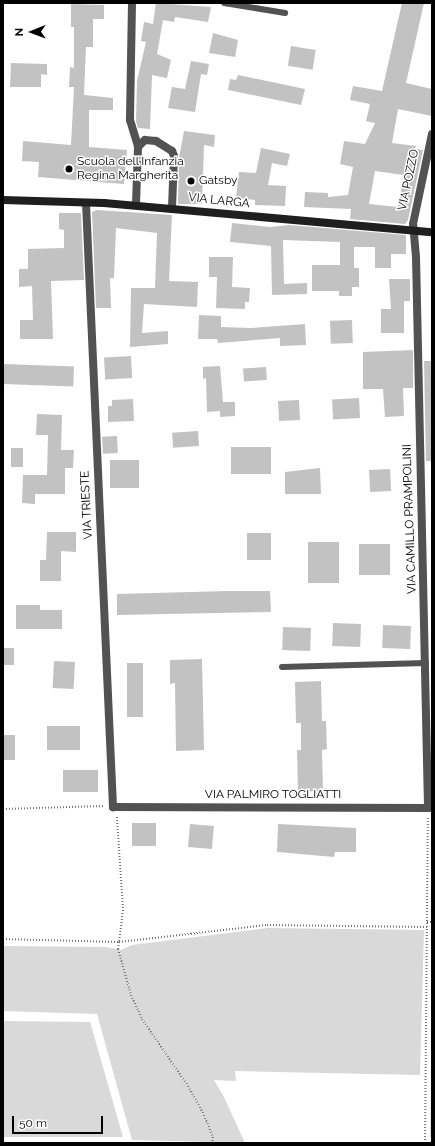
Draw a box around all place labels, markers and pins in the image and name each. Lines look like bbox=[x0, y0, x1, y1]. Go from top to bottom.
place label: Scuola dell'Infanzia Regina Margherita bbox=[77, 155, 184, 183]
marker: Scuola dell'Infanzia Regina Margherita bbox=[64, 164, 74, 174]
place label: Gatsby bbox=[199, 174, 238, 188]
marker: Gatsby bbox=[186, 176, 196, 186]

